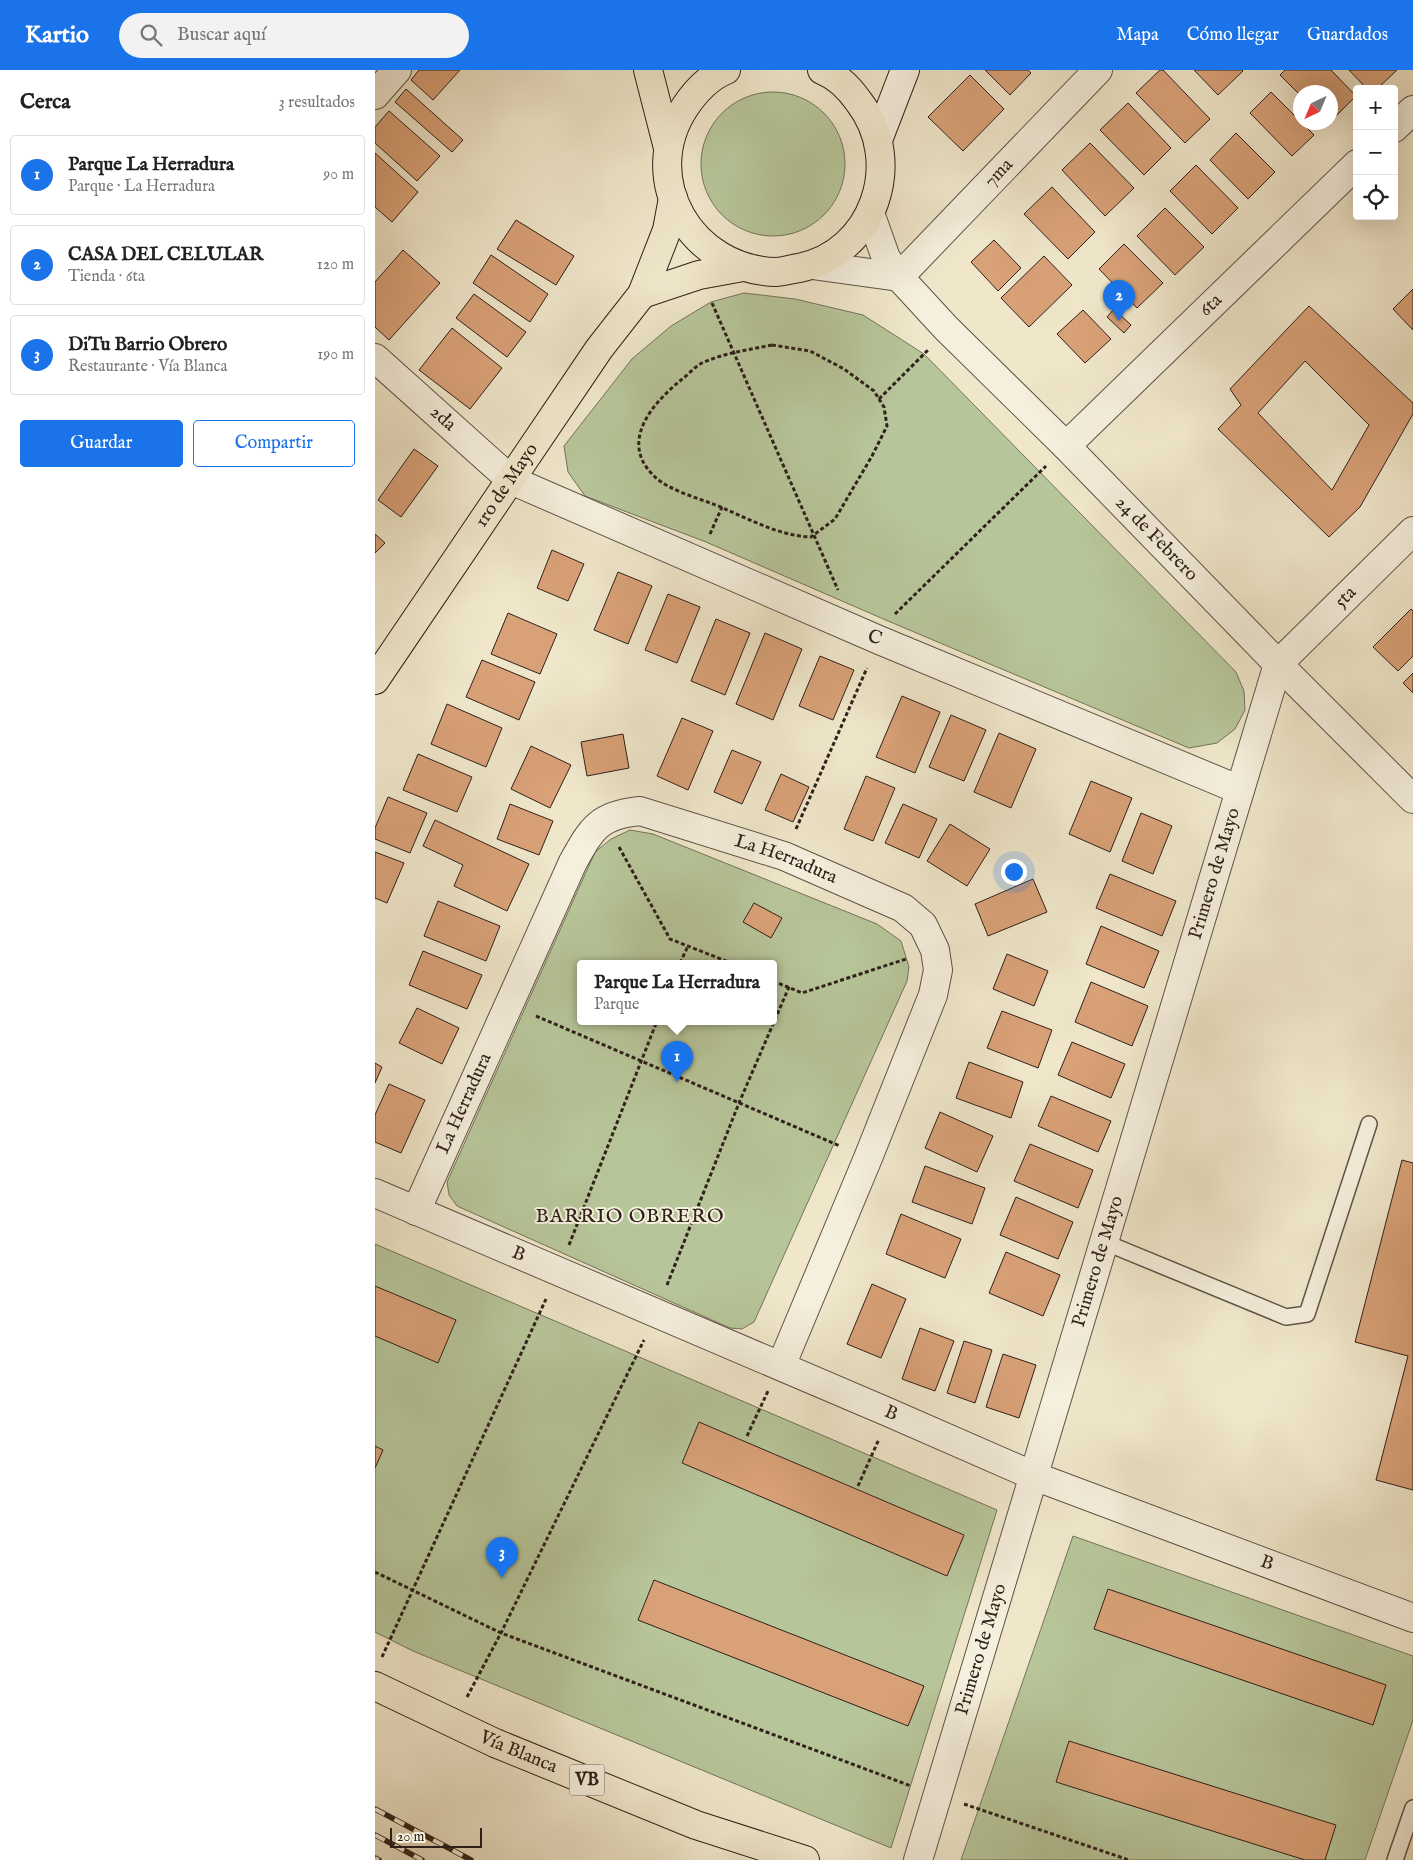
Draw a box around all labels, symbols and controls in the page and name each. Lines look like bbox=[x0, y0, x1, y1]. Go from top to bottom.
search box bbox=[119, 13, 469, 58]
text: Kartio bbox=[25, 20, 89, 51]
icon: search bbox=[137, 21, 165, 49]
text: Buscar aquí bbox=[177, 23, 266, 47]
text: Mapa bbox=[1116, 24, 1159, 47]
text: Cómo llegar bbox=[1187, 24, 1279, 47]
text: Guardados bbox=[1307, 24, 1388, 47]
north arrow bbox=[1293, 85, 1338, 130]
map controls bbox=[1353, 85, 1398, 220]
button: + bbox=[1353, 85, 1398, 130]
text: Cerca bbox=[20, 89, 70, 116]
text: 3 resultados bbox=[279, 93, 355, 113]
button: − bbox=[1353, 130, 1398, 175]
text: Parque La Herradura bbox=[68, 153, 234, 177]
street label: 7ma bbox=[979, 153, 1019, 193]
text: 1 bbox=[34, 165, 40, 185]
text: 90 m bbox=[323, 165, 354, 185]
button: locate bbox=[1353, 175, 1398, 220]
text: Parque · La Herradura bbox=[68, 177, 215, 197]
text: CASA DEL CELULAR bbox=[68, 243, 263, 267]
text: 2 bbox=[33, 255, 41, 275]
text: 120 m bbox=[317, 255, 354, 275]
text: Tienda · 6ta bbox=[68, 267, 145, 287]
pin: 2 bbox=[1103, 280, 1135, 321]
street label: 6ta bbox=[1195, 288, 1228, 322]
text: DiTu Barrio Obrero bbox=[68, 333, 227, 357]
text: 3 bbox=[34, 345, 40, 365]
text: 190 m bbox=[317, 345, 354, 365]
text: Restaurante · Vía Blanca bbox=[68, 357, 227, 377]
street label: 2da bbox=[425, 401, 461, 437]
button: Guardar bbox=[20, 420, 183, 467]
button: Compartir bbox=[193, 420, 355, 467]
street label: 1ro de Mayo bbox=[470, 439, 544, 532]
street label: 24 de Febrero bbox=[1110, 491, 1203, 586]
street label: 5ta bbox=[1330, 581, 1362, 613]
street label: C bbox=[863, 624, 885, 652]
street label: Primero de Mayo bbox=[1184, 805, 1246, 942]
street label: La Herradura bbox=[732, 829, 842, 890]
your location bbox=[1001, 859, 1027, 885]
popup bbox=[577, 960, 777, 1025]
text: Parque La Herradura bbox=[594, 971, 760, 995]
text: Parque bbox=[594, 995, 639, 1015]
pin: 1 bbox=[661, 1041, 693, 1082]
street label: La Herradura bbox=[431, 1048, 498, 1158]
street label: Primero de Mayo bbox=[1067, 1193, 1129, 1330]
district label: BARRIO OBRERO bbox=[535, 1204, 725, 1229]
street label: B bbox=[508, 1241, 529, 1268]
street label: B bbox=[880, 1400, 901, 1427]
pin: 3 bbox=[486, 1537, 518, 1578]
street label: B bbox=[1257, 1550, 1277, 1577]
street label: Primero de Mayo bbox=[950, 1581, 1012, 1718]
street label: Vía Blanca bbox=[475, 1725, 561, 1779]
road number: VB bbox=[569, 1764, 605, 1796]
scale bar bbox=[390, 1825, 483, 1848]
text: 20 m bbox=[397, 1828, 424, 1846]

